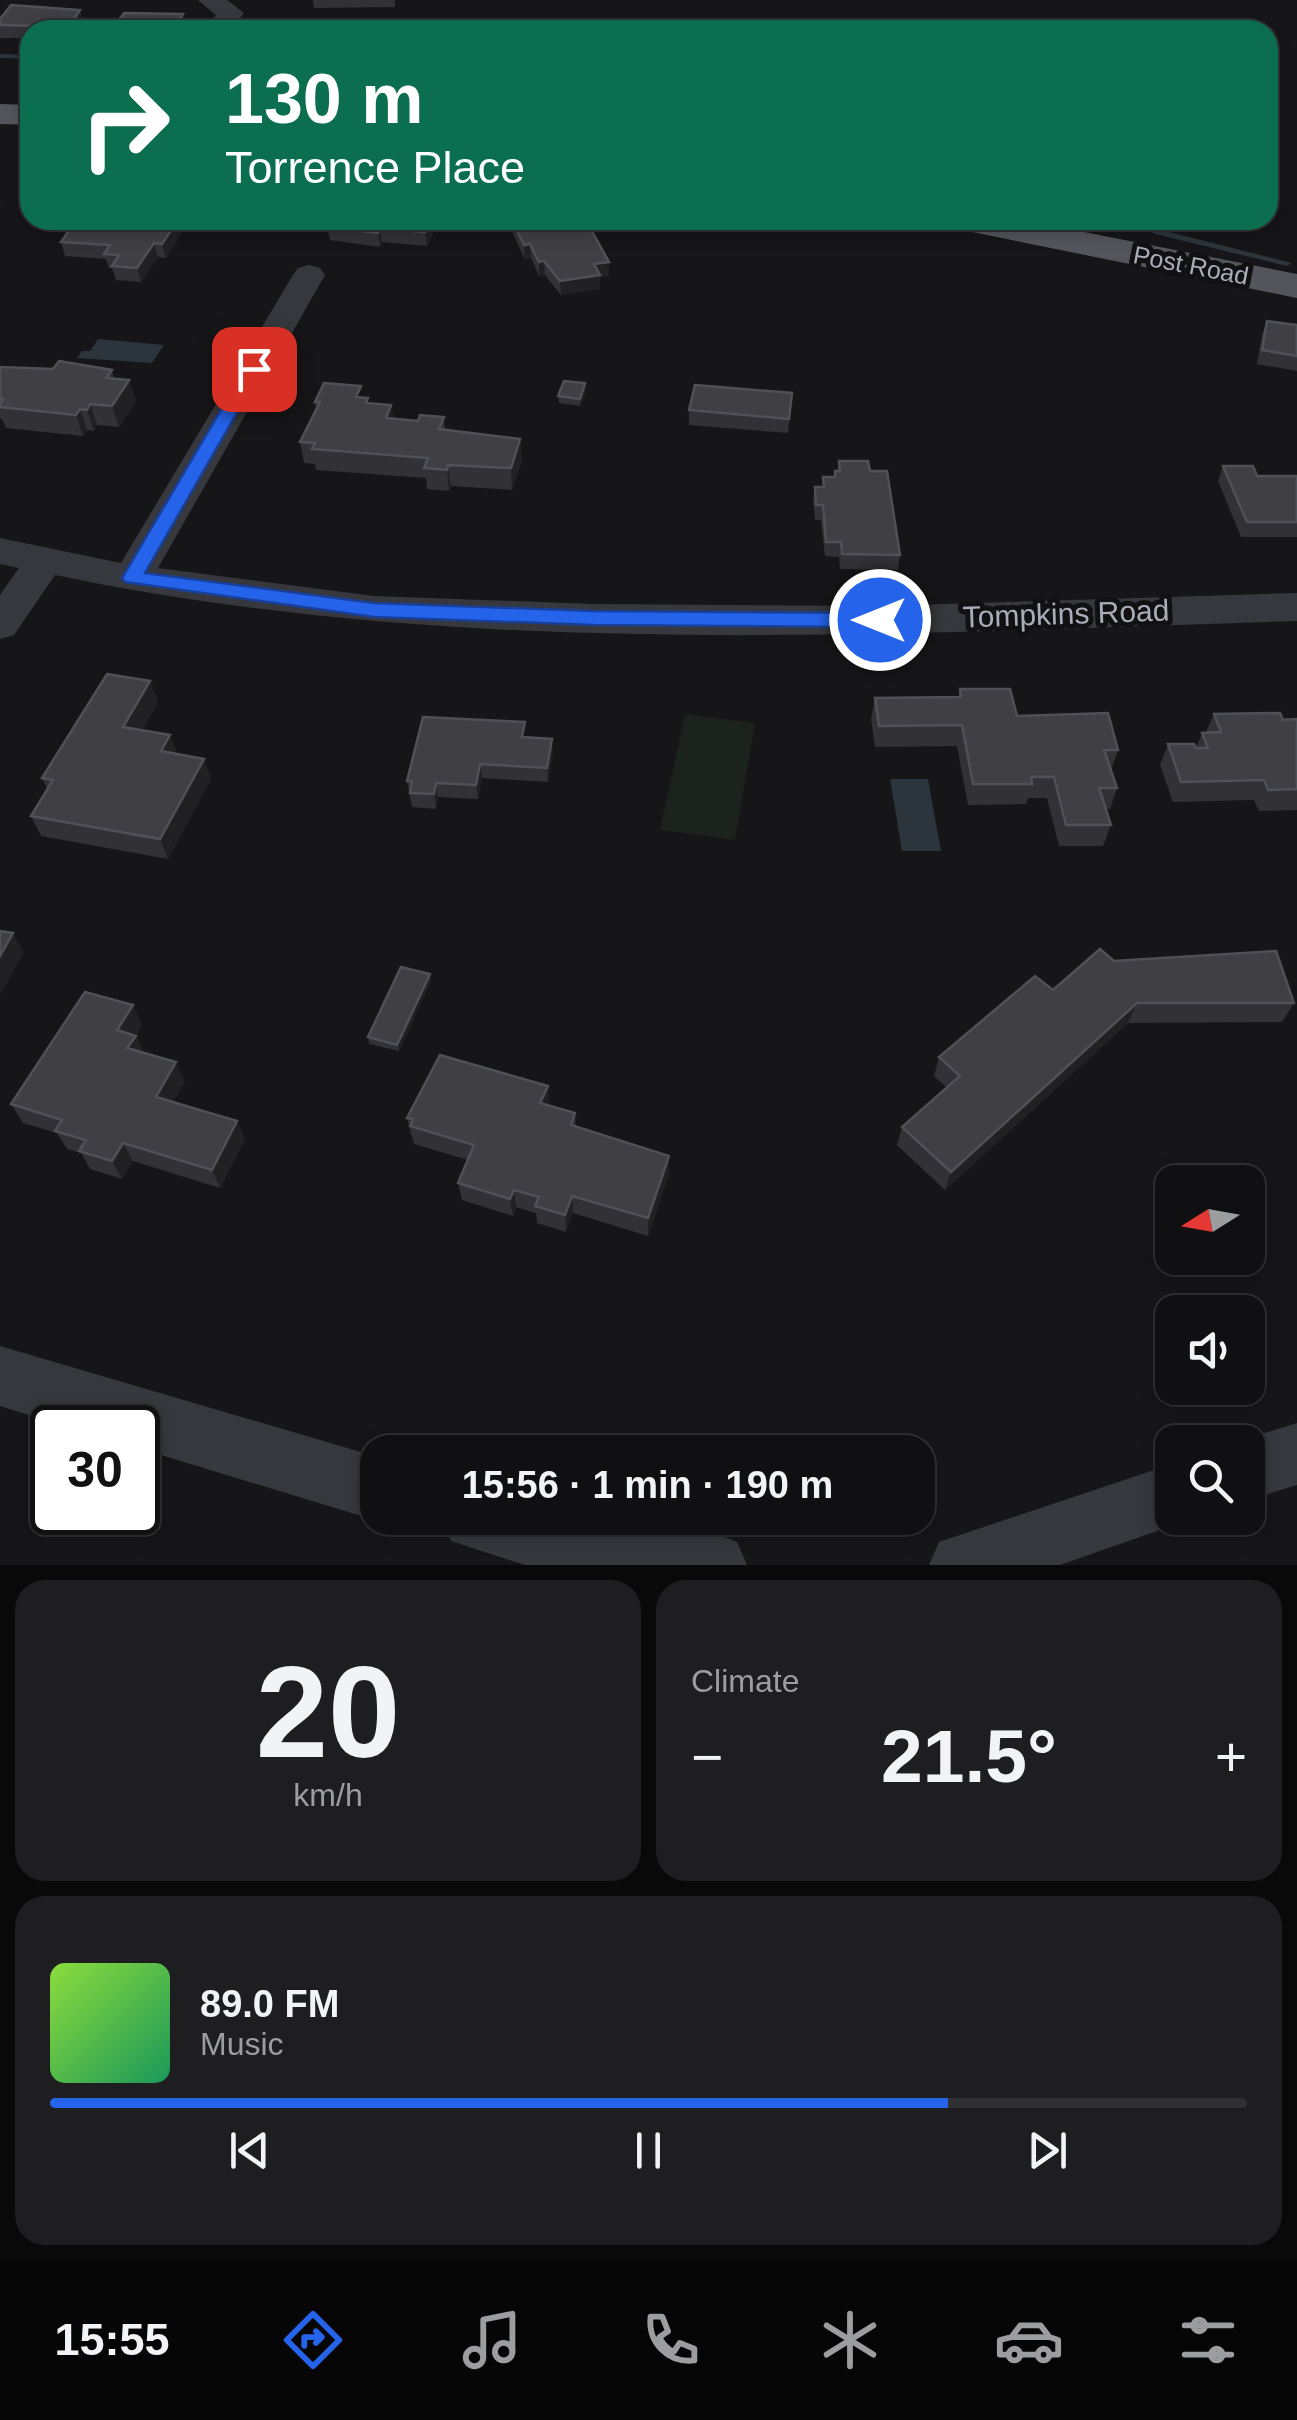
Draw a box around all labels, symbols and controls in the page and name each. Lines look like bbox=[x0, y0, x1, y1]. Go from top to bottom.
icon: right bbox=[60, 60, 190, 190]
text: 130 m bbox=[225, 60, 423, 138]
text: Torrence Place bbox=[225, 142, 525, 193]
street label: Post Road bbox=[1131, 240, 1251, 290]
pin bbox=[212, 327, 297, 412]
icon: arrive bbox=[227, 342, 282, 397]
position arrow bbox=[828, 568, 932, 672]
street label: Tompkins Road bbox=[962, 593, 1170, 634]
north arrow bbox=[1155, 1165, 1265, 1275]
map controls bbox=[1155, 1165, 1265, 1535]
button: sound bbox=[1155, 1295, 1265, 1405]
speed limit sign: 30 bbox=[30, 1405, 160, 1535]
button: search bbox=[1155, 1425, 1265, 1535]
text: 15:56 · 1 min · 190 m bbox=[462, 1464, 833, 1506]
text: 20 bbox=[256, 1639, 400, 1785]
text: Climate bbox=[691, 1663, 799, 1699]
text: 21.5° bbox=[881, 1714, 1057, 1798]
text: − bbox=[691, 1726, 723, 1788]
text: + bbox=[1215, 1726, 1247, 1788]
text: km/h bbox=[293, 1777, 363, 1813]
text: 89.0 FM bbox=[200, 1983, 339, 2025]
text: Music bbox=[200, 2026, 284, 2062]
icon: previous bbox=[222, 2123, 277, 2178]
icon: pause bbox=[621, 2123, 676, 2178]
icon: next bbox=[1020, 2123, 1075, 2178]
icon: directions bbox=[278, 2305, 348, 2375]
icon: music bbox=[457, 2305, 527, 2375]
icon: phone bbox=[636, 2305, 706, 2375]
icon: climate bbox=[815, 2305, 885, 2375]
icon: car bbox=[994, 2305, 1064, 2375]
icon: filters bbox=[1173, 2305, 1243, 2375]
text: 15:55 bbox=[54, 2314, 170, 2365]

